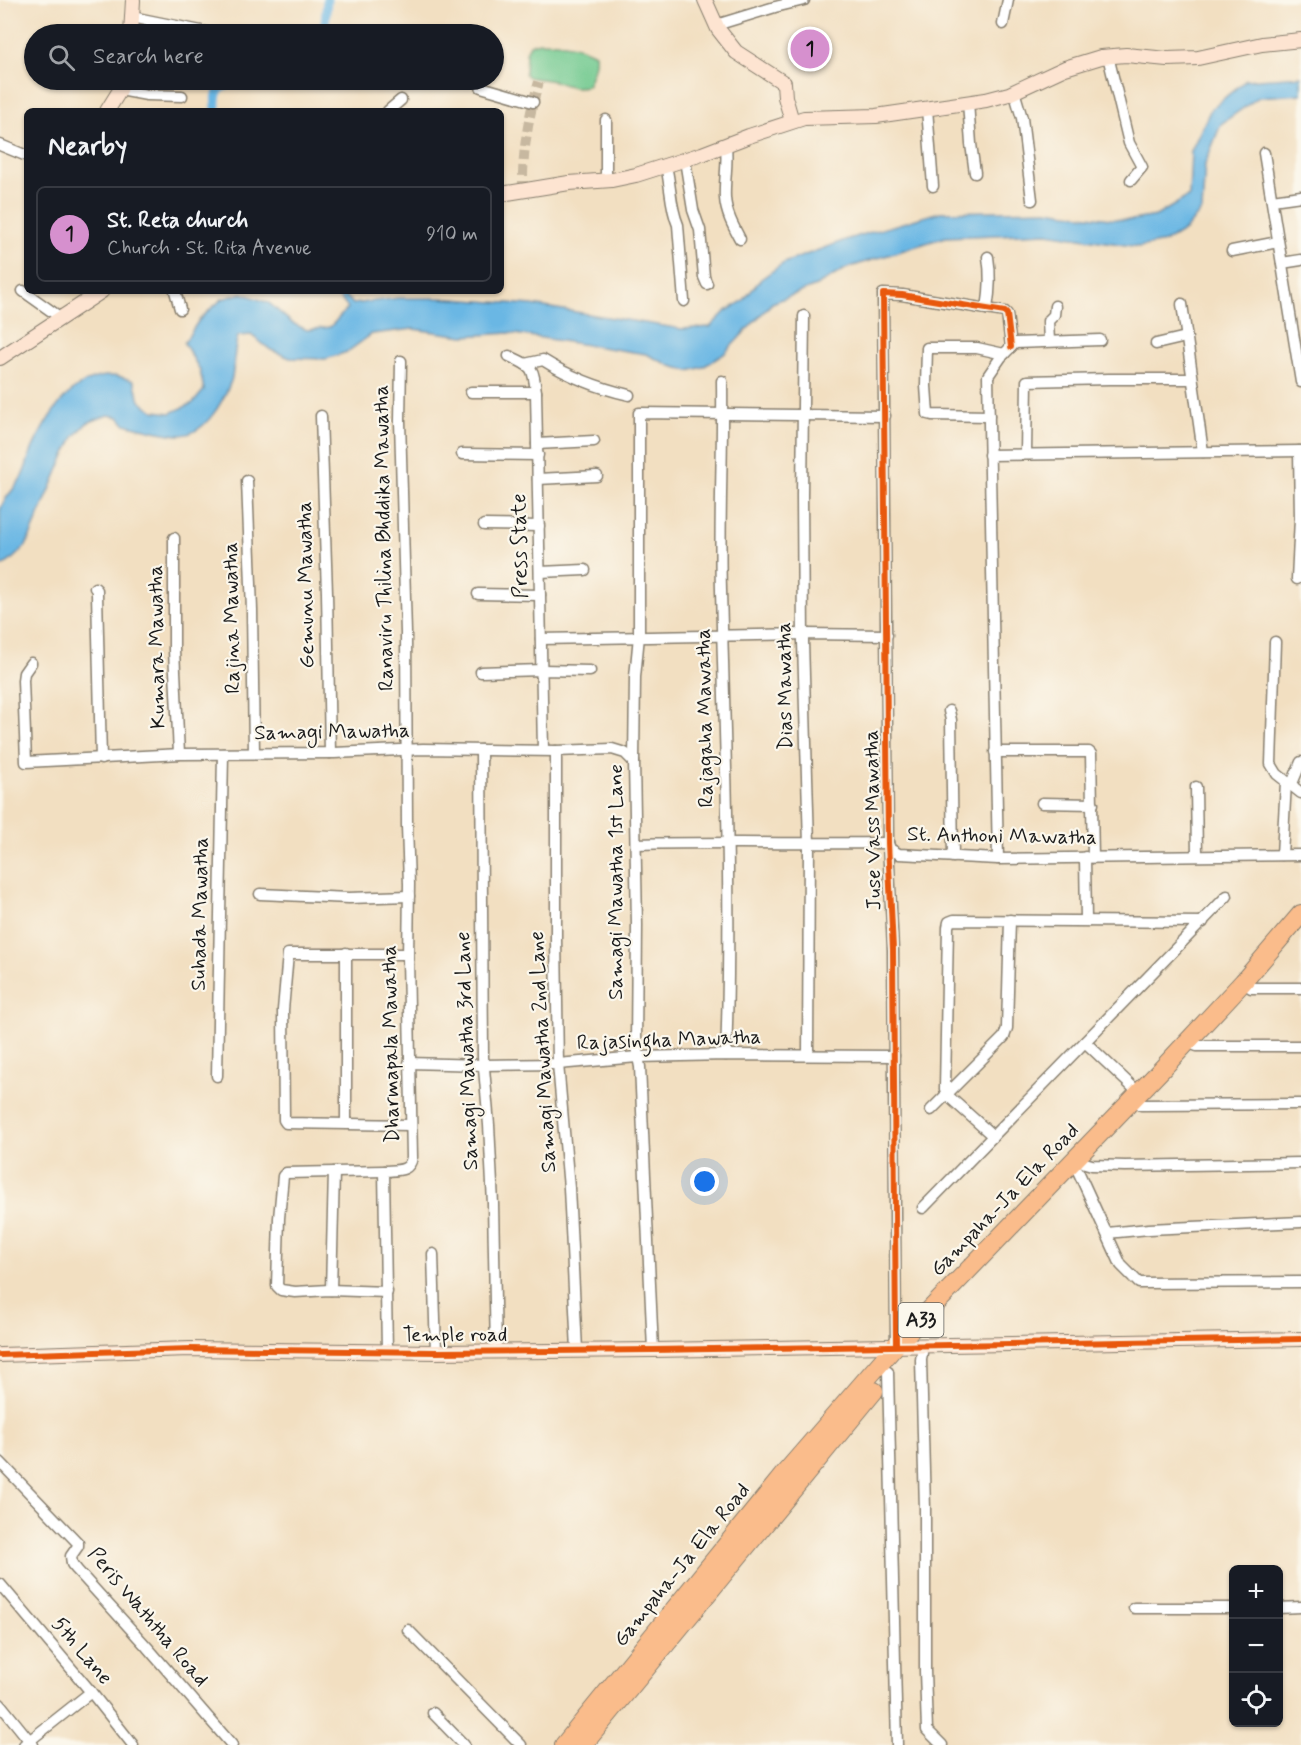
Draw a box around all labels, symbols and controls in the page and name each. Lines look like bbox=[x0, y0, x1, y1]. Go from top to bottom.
search box bbox=[24, 24, 504, 90]
pin: 1 bbox=[790, 26, 830, 72]
icon: search bbox=[45, 41, 78, 74]
text: Search here bbox=[93, 43, 204, 71]
text: Nearby bbox=[48, 130, 127, 164]
text: St. Reta church bbox=[107, 207, 248, 235]
text: 1 bbox=[65, 221, 74, 248]
text: 910 m bbox=[426, 221, 478, 248]
text: Church · St. Rita Avenue bbox=[107, 235, 312, 262]
street label: Ranaviru Thilina Bhddika Mawatha bbox=[367, 385, 401, 691]
street label: Press State bbox=[505, 493, 535, 599]
street label: Gemunu Mawatha bbox=[291, 501, 321, 669]
street label: Rajina Mawatha bbox=[217, 542, 247, 694]
street label: Kumara Mawatha bbox=[142, 565, 172, 729]
street label: Dias Mawatha bbox=[770, 622, 800, 750]
street label: Rajagaha Mawatha bbox=[689, 628, 722, 808]
street label: Samagi Mawatha bbox=[254, 717, 410, 748]
street label: Juse Vass Mawatha bbox=[857, 729, 889, 911]
street label: Samagi Mawatha 1st Lane bbox=[602, 764, 631, 1000]
street label: St. Anthoni Mawatha bbox=[907, 820, 1097, 852]
street label: Suhada Mawatha bbox=[185, 837, 215, 991]
street label: Samagi Mawatha 2nd Lane bbox=[523, 930, 564, 1174]
street label: Samagi Mawatha 3rd Lane bbox=[449, 931, 486, 1171]
street label: Dharmapala Mawatha bbox=[375, 945, 407, 1143]
street label: Rajasingha Mawatha bbox=[576, 1023, 762, 1059]
street label: Gampaha-Ja Ela Road bbox=[924, 1117, 1086, 1283]
your location bbox=[690, 1167, 719, 1196]
road number: A33 bbox=[898, 1303, 944, 1337]
street label: Temple road bbox=[403, 1321, 507, 1349]
street label: Gampaha-Ja Ela Road bbox=[607, 1477, 757, 1653]
street label: Peris Waththa Road bbox=[81, 1541, 215, 1693]
map controls bbox=[1229, 1565, 1283, 1727]
button: + bbox=[1229, 1565, 1283, 1619]
street label: 5th Lane bbox=[45, 1611, 119, 1691]
button: − bbox=[1229, 1619, 1283, 1673]
button: locate bbox=[1229, 1673, 1283, 1727]

